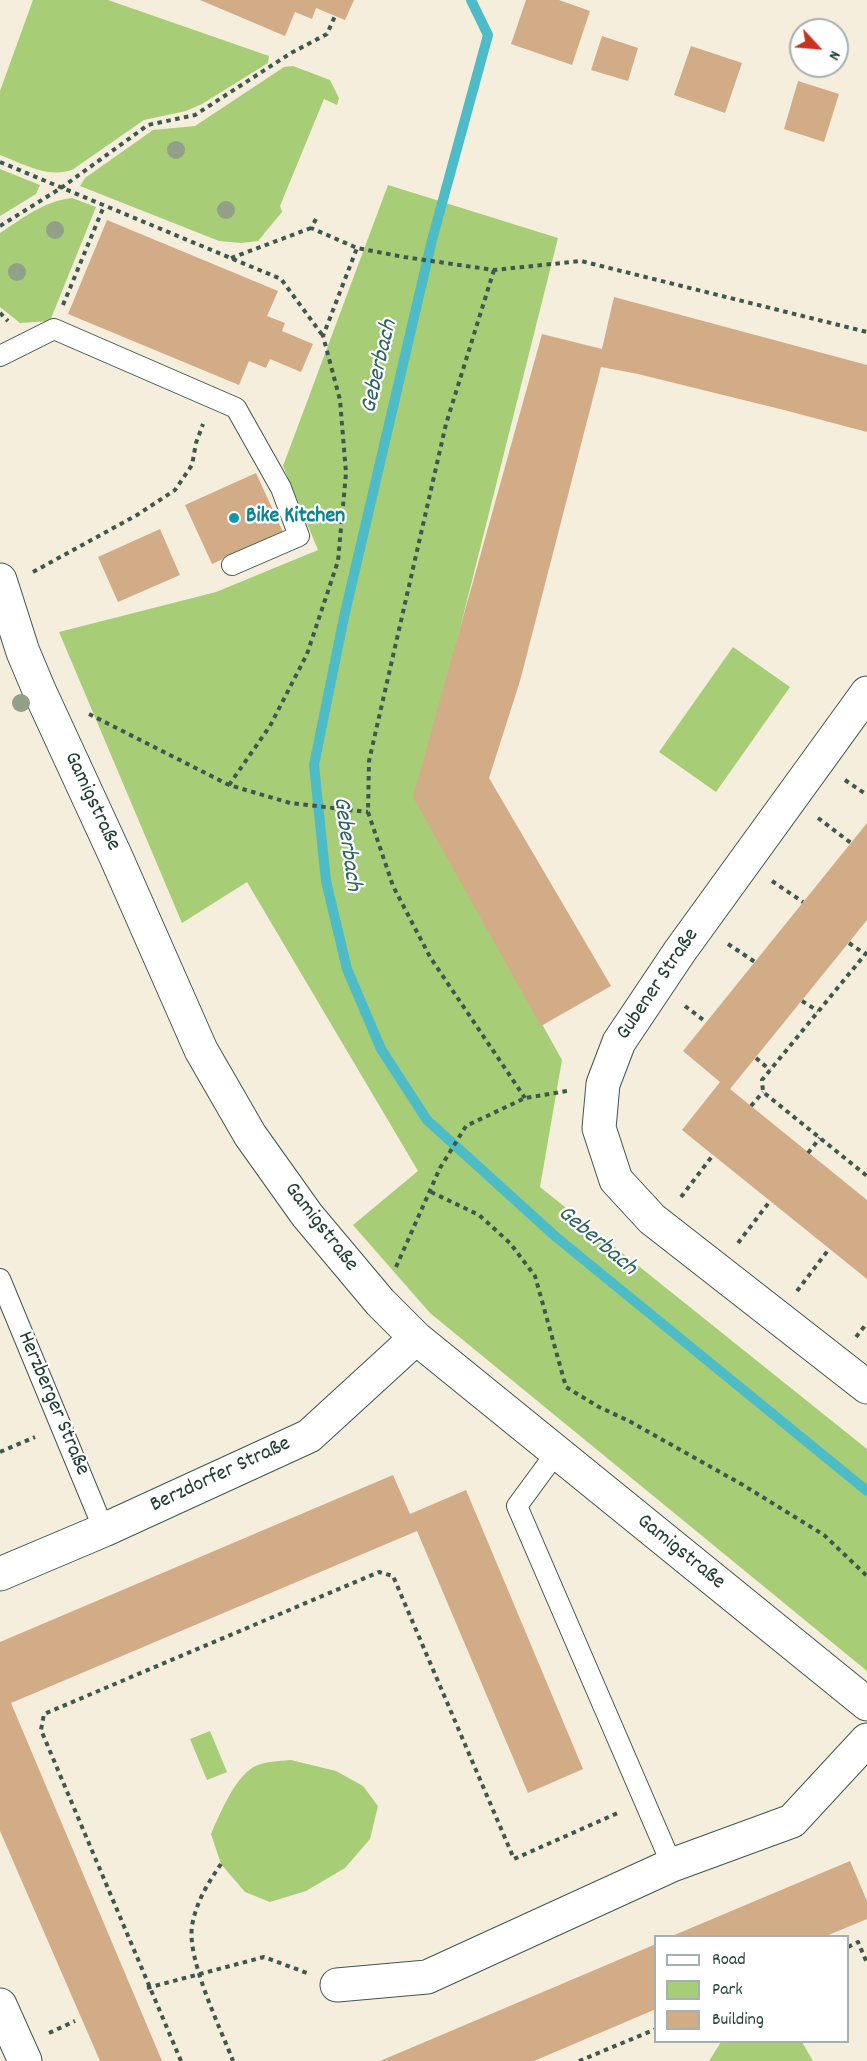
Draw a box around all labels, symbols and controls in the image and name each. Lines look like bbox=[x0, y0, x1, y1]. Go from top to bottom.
north arrow bbox=[789, 18, 849, 78]
text: N bbox=[822, 47, 846, 64]
water label: Geberbach bbox=[356, 318, 406, 416]
place label: Bike Kitchen bbox=[246, 505, 345, 531]
marker: Bike Kitchen bbox=[227, 511, 241, 525]
street label: Gamigstraße bbox=[57, 748, 125, 856]
water label: Geberbach bbox=[324, 795, 366, 893]
street label: Gubener Straße bbox=[612, 924, 706, 1046]
street label: Gamigstraße bbox=[277, 1178, 363, 1278]
water label: Geberbach bbox=[550, 1200, 642, 1284]
street label: Herzberger Straße bbox=[10, 1328, 94, 1480]
street label: Berzdorfer Straße bbox=[147, 1432, 295, 1520]
street label: Gamigstraße bbox=[630, 1509, 730, 1597]
legend bbox=[654, 1935, 849, 2043]
text: Road bbox=[712, 1948, 746, 1973]
text: Park bbox=[712, 1978, 743, 2003]
text: Building bbox=[712, 2008, 764, 2033]

